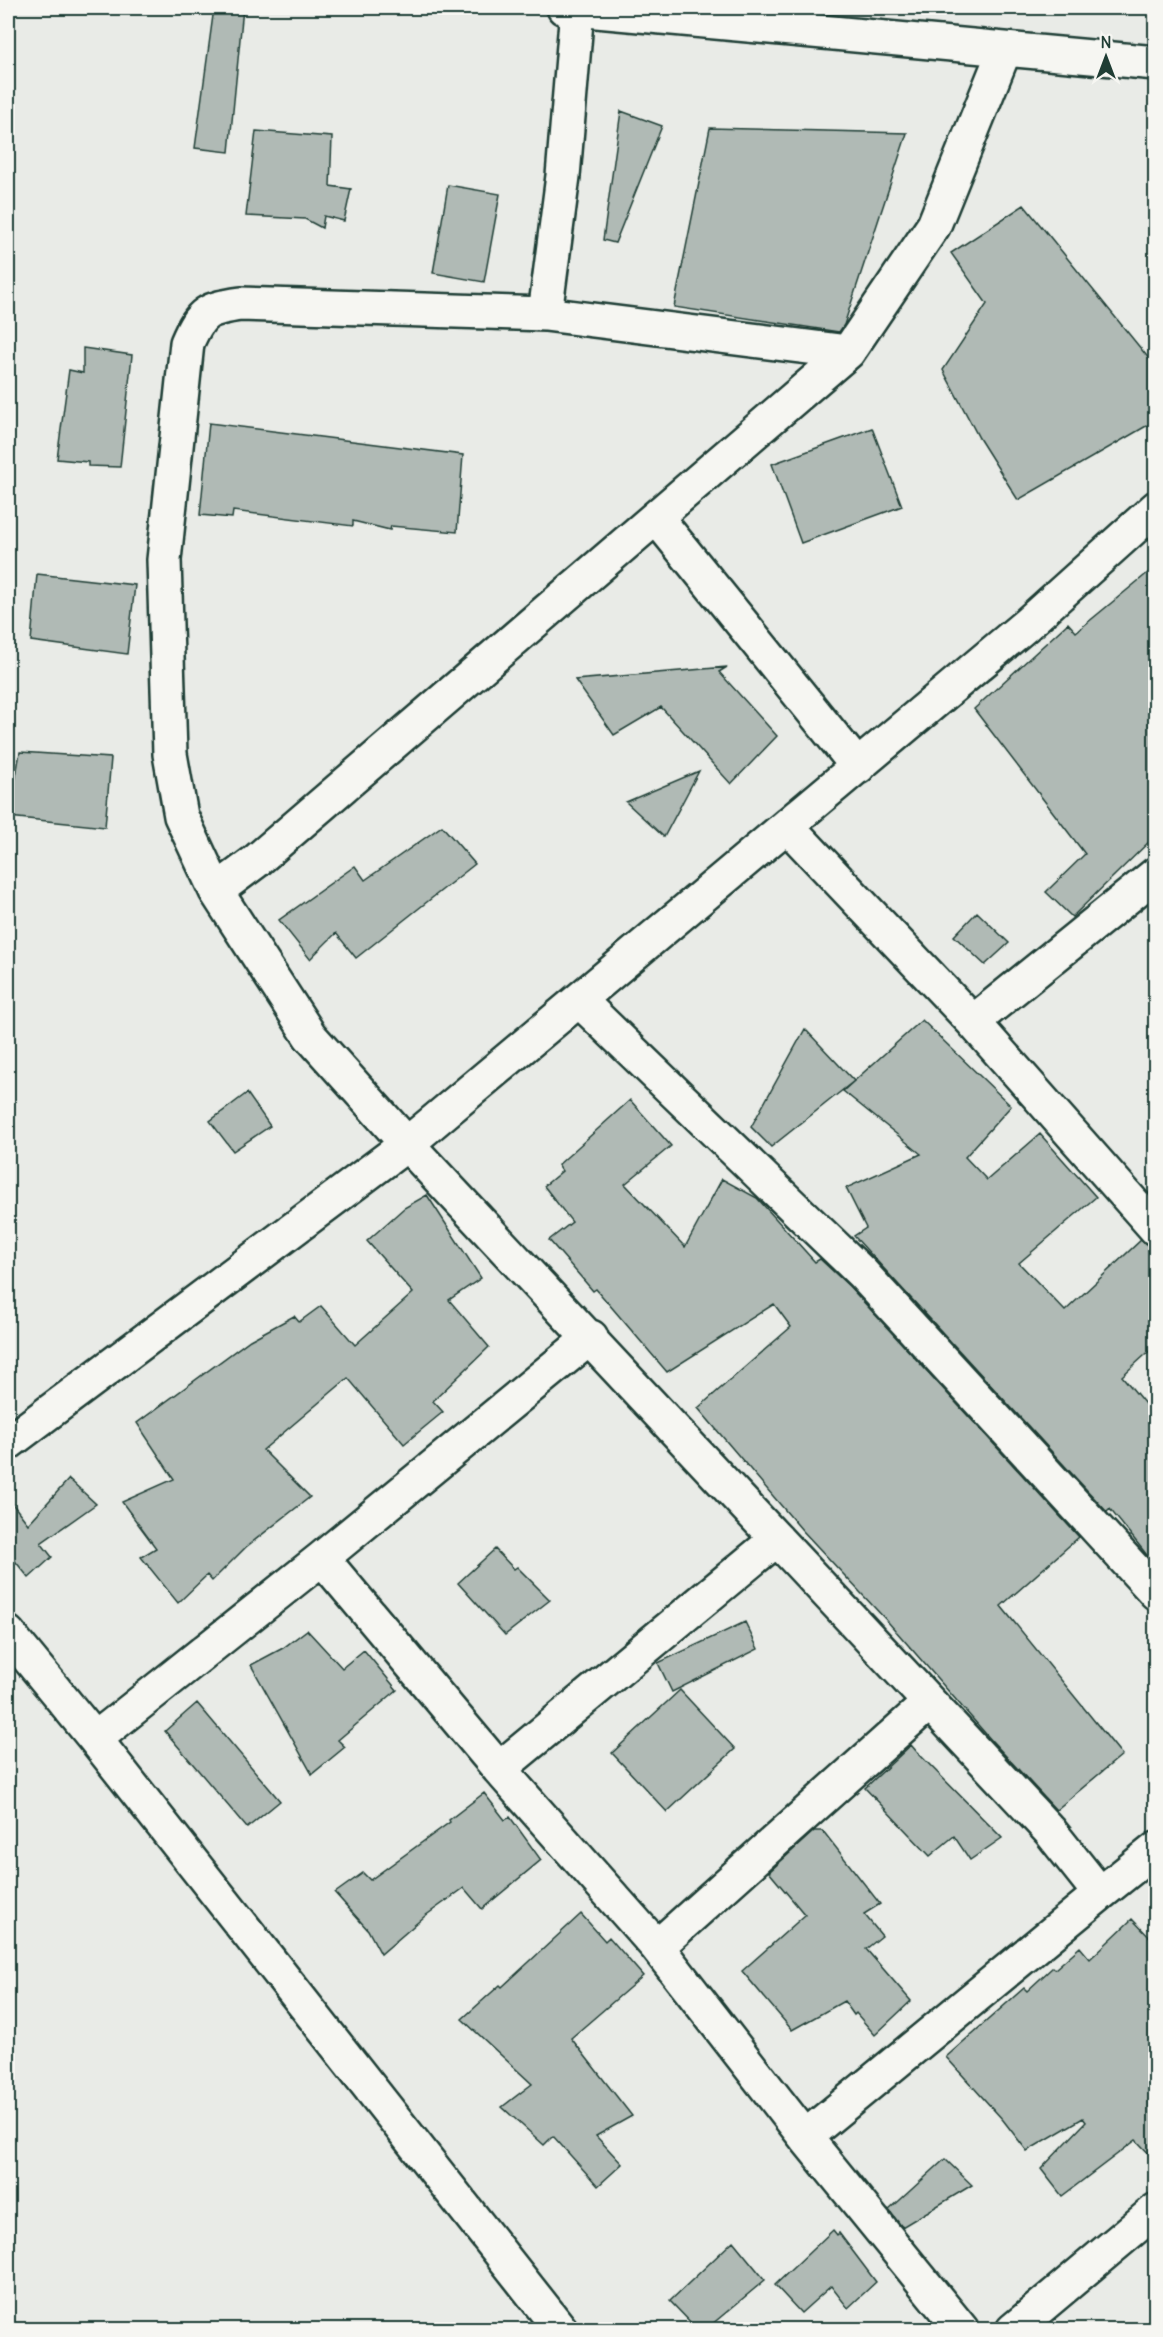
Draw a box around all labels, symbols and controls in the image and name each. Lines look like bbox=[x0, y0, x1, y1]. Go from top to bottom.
north arrow bbox=[1076, 27, 1136, 87]
text: N bbox=[1100, 32, 1112, 52]

